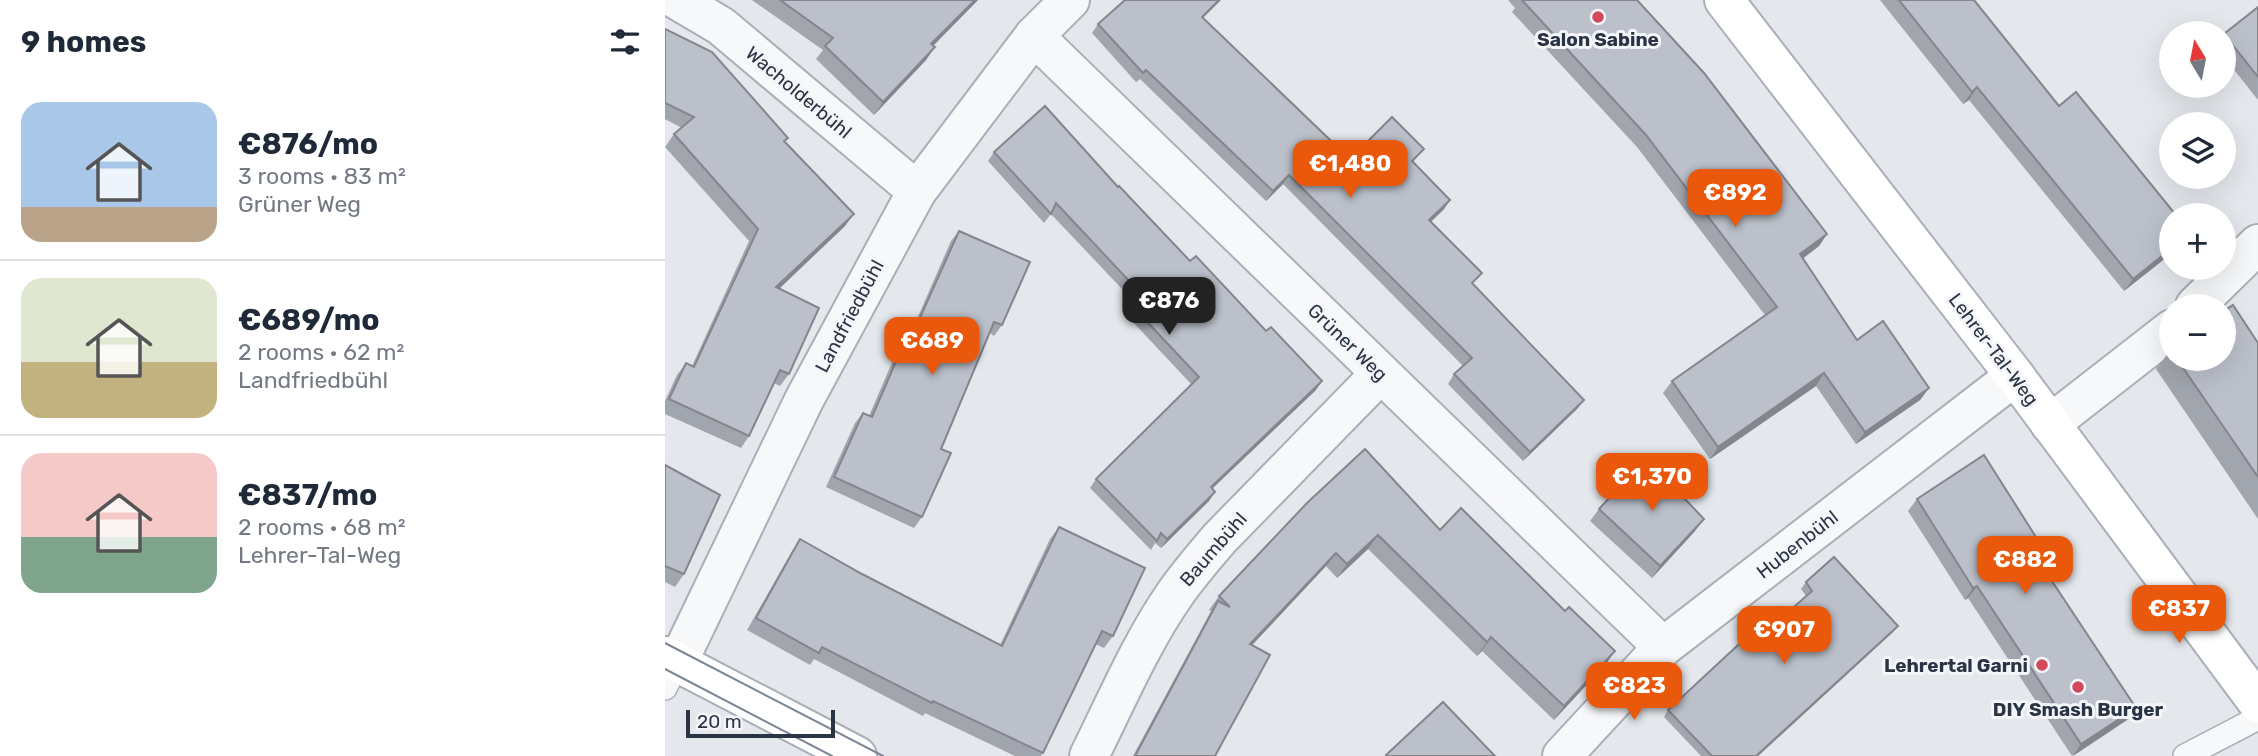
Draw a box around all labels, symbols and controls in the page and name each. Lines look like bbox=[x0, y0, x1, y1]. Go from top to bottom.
marker: Salon Sabine bbox=[1590, 9, 1606, 25]
north arrow bbox=[2159, 21, 2237, 98]
map controls bbox=[2159, 21, 2236, 371]
icon: filters bbox=[606, 23, 644, 61]
text: 9 homes bbox=[21, 24, 146, 60]
place label: Salon Sabine bbox=[1537, 28, 1659, 51]
street label: Wacholderbühl bbox=[741, 41, 856, 143]
button: layers bbox=[2159, 112, 2236, 189]
text: €876/mo bbox=[238, 126, 378, 162]
icon: home bbox=[77, 130, 161, 214]
pin: €1,480 bbox=[1293, 140, 1407, 200]
text: €1,480 bbox=[1309, 149, 1391, 177]
text: 3 rooms · 83 m² bbox=[238, 162, 406, 190]
pin: €892 bbox=[1694, 170, 1776, 229]
text: €892 bbox=[1703, 178, 1767, 206]
text: Grüner Weg bbox=[238, 190, 361, 218]
button: + bbox=[2159, 203, 2236, 280]
street label: Landfriedbühl bbox=[810, 256, 889, 376]
pin: €876 bbox=[1128, 278, 1210, 337]
text: €876 bbox=[1138, 286, 1200, 314]
street label: Lehrer-Tal-Weg bbox=[1944, 289, 2043, 410]
button: − bbox=[2159, 294, 2236, 371]
street label: Grüner Weg bbox=[1303, 299, 1392, 386]
text: €689/mo bbox=[238, 302, 379, 338]
icon: home bbox=[77, 306, 161, 390]
pin: €689 bbox=[891, 318, 973, 377]
text: €689 bbox=[900, 326, 964, 354]
text: 2 rooms · 62 m² bbox=[238, 338, 404, 366]
text: Landfriedbühl bbox=[238, 366, 388, 394]
pin: €1,370 bbox=[1595, 454, 1709, 513]
text: €1,370 bbox=[1612, 462, 1692, 490]
text: €837/mo bbox=[238, 477, 377, 513]
icon: home bbox=[77, 481, 161, 565]
street label: Hubenbühl bbox=[1752, 505, 1843, 583]
street label: Baumbühl bbox=[1175, 508, 1252, 591]
text: 2 rooms · 68 m² bbox=[238, 513, 406, 541]
pin: €882 bbox=[1984, 536, 2066, 596]
text: Lehrer-Tal-Weg bbox=[238, 541, 401, 569]
text: €882 bbox=[1993, 545, 2057, 573]
pin: €837 bbox=[2138, 586, 2220, 645]
text: €837 bbox=[2148, 594, 2210, 622]
pin: €907 bbox=[1743, 606, 1825, 666]
text: €907 bbox=[1753, 615, 1815, 643]
place label: Lehrertal Garni bbox=[1884, 654, 2028, 677]
marker: Lehrertal Garni bbox=[2034, 657, 2050, 673]
pin: €823 bbox=[1593, 662, 1675, 722]
text: €823 bbox=[1602, 671, 1666, 699]
marker: DIY Smash Burger bbox=[2070, 679, 2086, 695]
place label: DIY Smash Burger bbox=[1993, 698, 2164, 721]
scale bar bbox=[686, 707, 835, 739]
text: 20 m bbox=[697, 710, 742, 733]

